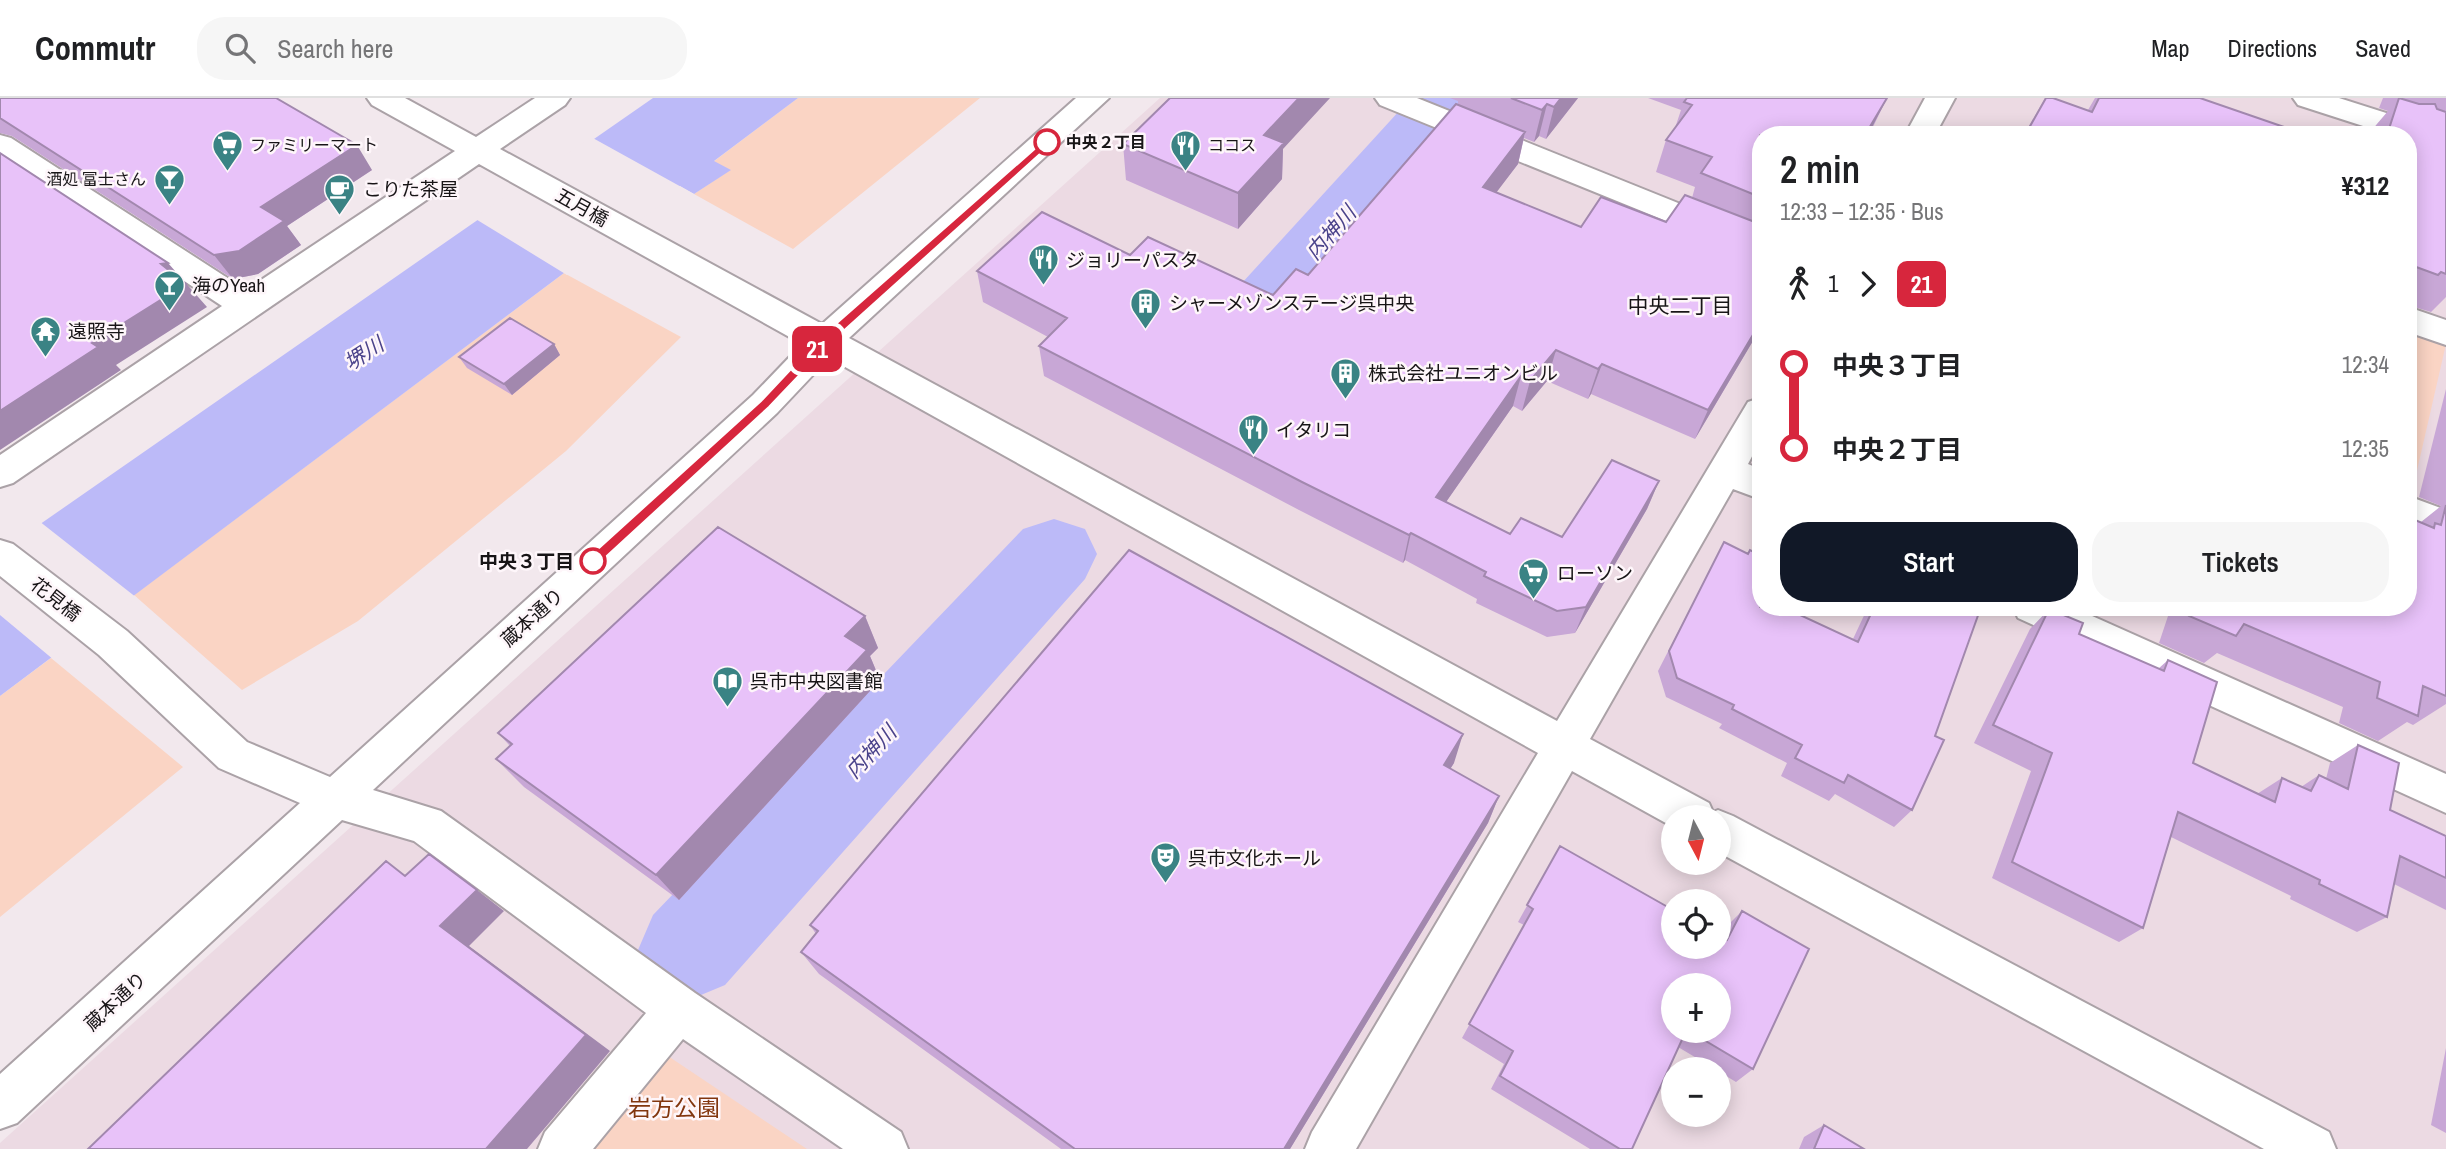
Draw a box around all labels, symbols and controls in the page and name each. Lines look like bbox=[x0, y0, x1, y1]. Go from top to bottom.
search box bbox=[197, 17, 687, 80]
text: Commutr bbox=[35, 26, 155, 70]
icon: search bbox=[221, 29, 259, 67]
text: Search here bbox=[277, 31, 393, 66]
text: Map bbox=[2151, 32, 2189, 64]
text: Directions bbox=[2227, 32, 2317, 64]
text: Saved bbox=[2355, 32, 2411, 64]
supermarket icon: ファミリーマート bbox=[210, 128, 244, 172]
restaurant icon: ココス bbox=[1168, 128, 1202, 172]
marker: 中央２丁目 bbox=[1034, 129, 1060, 155]
place label: 中央２丁目 bbox=[1066, 131, 1146, 153]
place label: ファミリーマート bbox=[250, 134, 378, 156]
place label: ココス bbox=[1208, 134, 1256, 156]
text: 2 min bbox=[1780, 144, 1860, 195]
bar icon: 酒処 富士さん bbox=[152, 162, 186, 206]
place label: 酒処 富士さん bbox=[46, 168, 146, 190]
text: ¥312 bbox=[2342, 168, 2389, 203]
cafe icon: こりた茶屋 bbox=[323, 172, 357, 216]
place label: こりた茶屋 bbox=[363, 176, 458, 202]
street label: 五月橋 bbox=[551, 182, 613, 232]
text: 12:33 – 12:35 · Bus bbox=[1780, 196, 1944, 227]
water label: 内神川 bbox=[1299, 198, 1364, 266]
restaurant icon: ジョリーパスタ bbox=[1026, 243, 1060, 287]
place label: ジョリーパスタ bbox=[1066, 247, 1199, 273]
icon: walk bbox=[1780, 265, 1818, 303]
icon: forward bbox=[1849, 265, 1887, 303]
bar icon: 海のYeah bbox=[152, 268, 186, 312]
text: 1 bbox=[1828, 268, 1839, 299]
text: 21 bbox=[1911, 268, 1932, 300]
place label: 海のYeah bbox=[192, 272, 265, 298]
building icon: シャーメゾンステージ呉中央 bbox=[1129, 286, 1163, 330]
place label: シャーメゾンステージ呉中央 bbox=[1169, 290, 1414, 316]
district label: 中央二丁目 bbox=[1628, 291, 1733, 320]
temple icon: 遠照寺 bbox=[28, 314, 62, 358]
place label: 遠照寺 bbox=[68, 318, 125, 344]
line badge: 21 bbox=[786, 326, 848, 372]
water label: 堺川 bbox=[338, 329, 391, 377]
text: 21 bbox=[806, 333, 828, 365]
text: 中央３丁目 bbox=[1832, 348, 1962, 383]
text: 12:34 bbox=[2342, 349, 2389, 380]
building icon: 株式会社ユニオンビル bbox=[1328, 356, 1362, 400]
place label: 株式会社ユニオンビル bbox=[1368, 360, 1558, 386]
restaurant icon: イタリコ bbox=[1236, 413, 1270, 457]
place label: イタリコ bbox=[1276, 417, 1351, 443]
text: 中央２丁目 bbox=[1832, 432, 1962, 467]
text: 12:35 bbox=[2342, 433, 2389, 464]
button: Start bbox=[1780, 522, 2078, 602]
button: Tickets bbox=[2092, 522, 2389, 602]
place label: 中央３丁目 bbox=[479, 548, 574, 574]
marker: 中央３丁目 bbox=[580, 548, 606, 574]
supermarket icon: ローソン bbox=[1517, 556, 1551, 600]
place label: ローソン bbox=[1557, 560, 1633, 586]
street label: 花見橋 bbox=[26, 571, 86, 627]
street label: 蔵本通り bbox=[495, 582, 569, 652]
library icon: 呉市中央図書館 bbox=[710, 664, 744, 708]
place label: 呉市中央図書館 bbox=[750, 668, 883, 694]
water label: 内神川 bbox=[839, 717, 904, 785]
north arrow bbox=[1661, 805, 1731, 875]
map controls bbox=[1661, 805, 1731, 1127]
theatre icon: 呉市文化ホール bbox=[1148, 841, 1182, 885]
place label: 呉市文化ホール bbox=[1188, 845, 1321, 871]
button: locate bbox=[1661, 889, 1731, 959]
street label: 蔵本通り bbox=[78, 966, 152, 1036]
button: + bbox=[1661, 973, 1731, 1043]
button: − bbox=[1661, 1057, 1731, 1127]
park label: 岩方公園 bbox=[628, 1092, 720, 1123]

